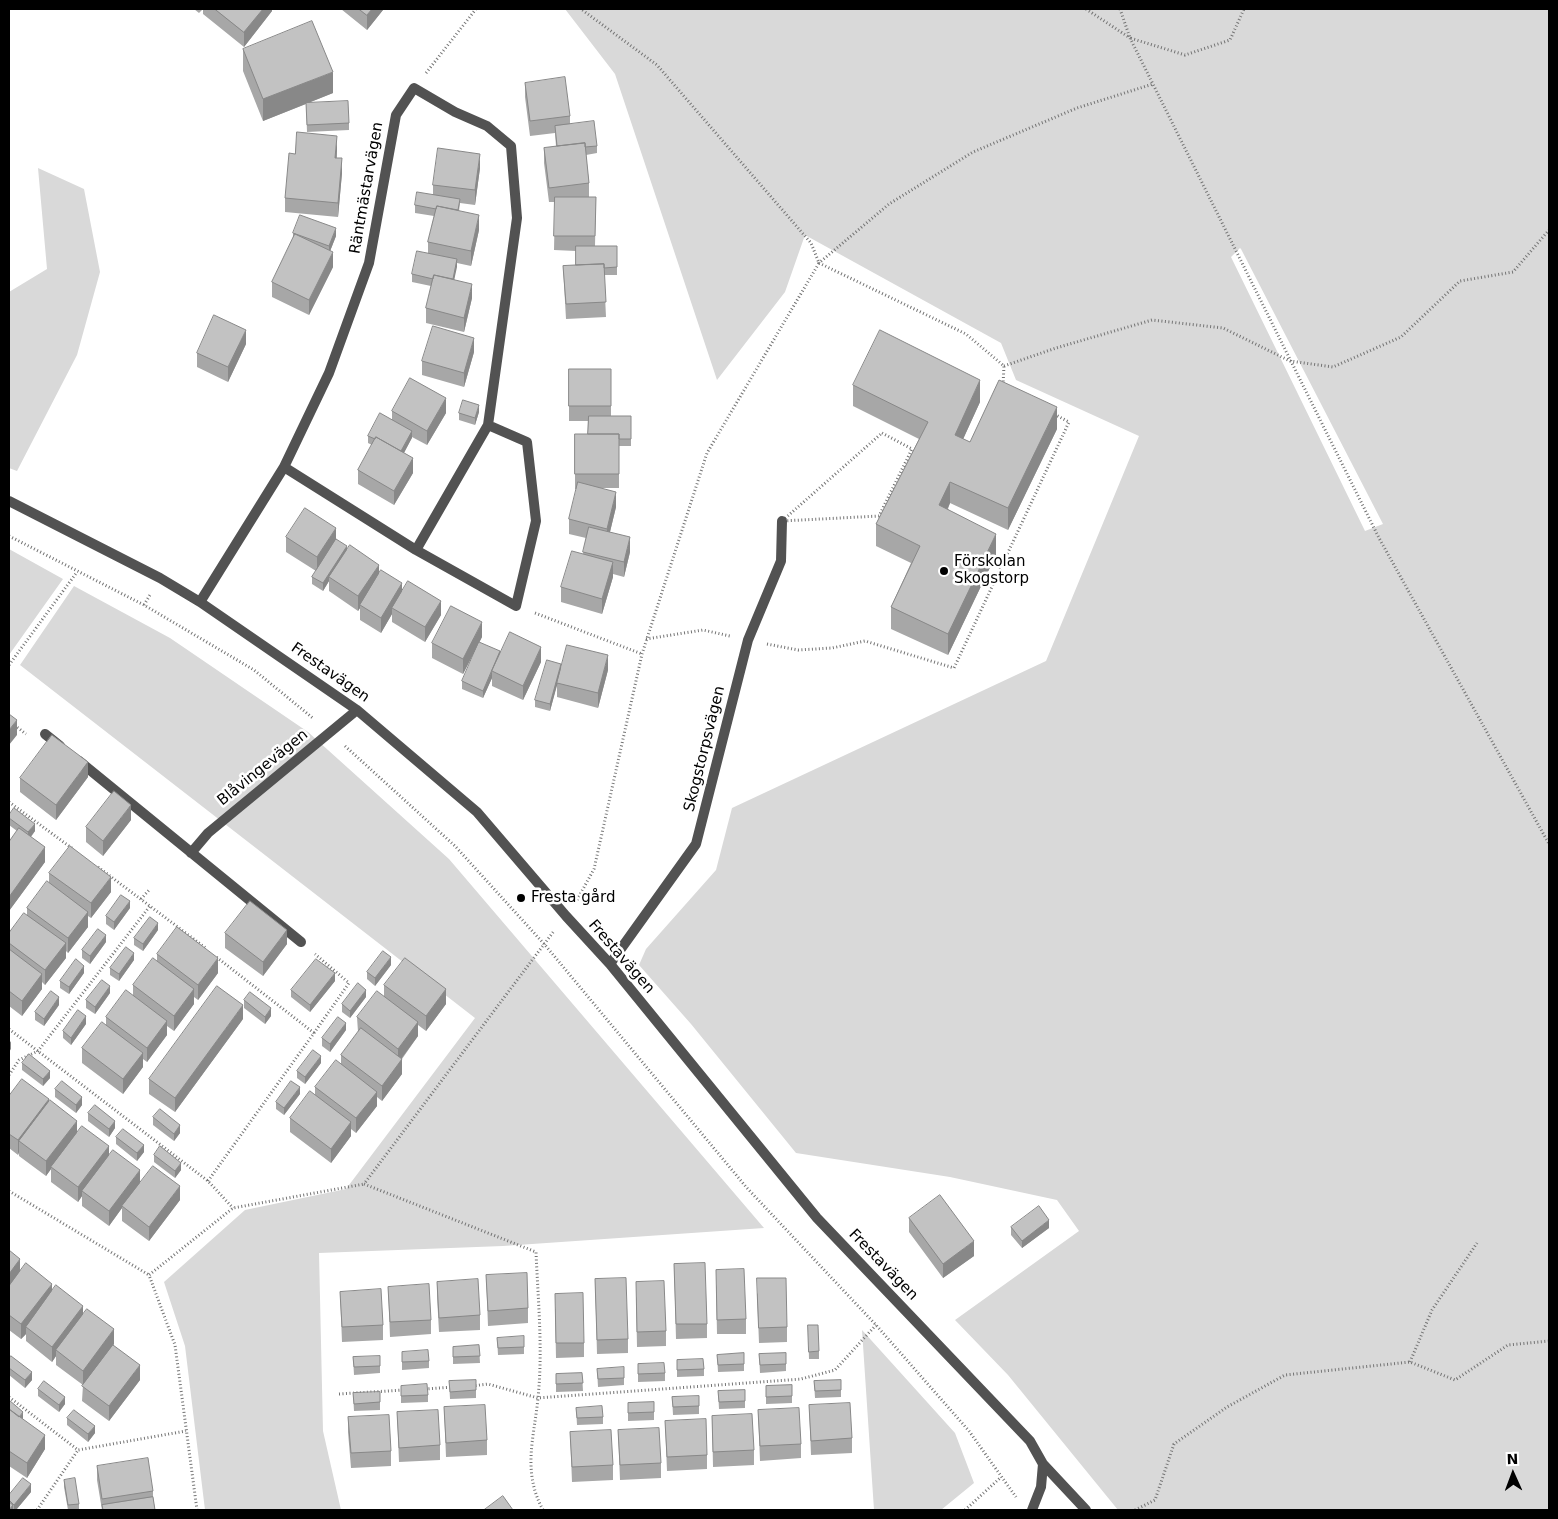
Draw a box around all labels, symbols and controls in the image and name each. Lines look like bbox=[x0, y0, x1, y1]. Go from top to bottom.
street label: Räntmästarvägen bbox=[347, 121, 387, 255]
place label: Förskolan Skogstorp bbox=[954, 553, 1029, 588]
marker: Förskolan Skogstorp bbox=[938, 565, 950, 577]
street label: Frestavägen bbox=[287, 639, 373, 707]
street label: Skogstorpsvägen bbox=[681, 684, 729, 814]
street label: Blåvingevägen bbox=[214, 726, 312, 810]
place label: Fresta gård bbox=[531, 889, 615, 907]
marker: Fresta gård bbox=[515, 892, 527, 904]
street label: Frestavägen bbox=[584, 916, 658, 998]
street label: Frestavägen bbox=[845, 1226, 921, 1304]
north arrow bbox=[1488, 1449, 1538, 1499]
text: N bbox=[1506, 1451, 1519, 1467]

